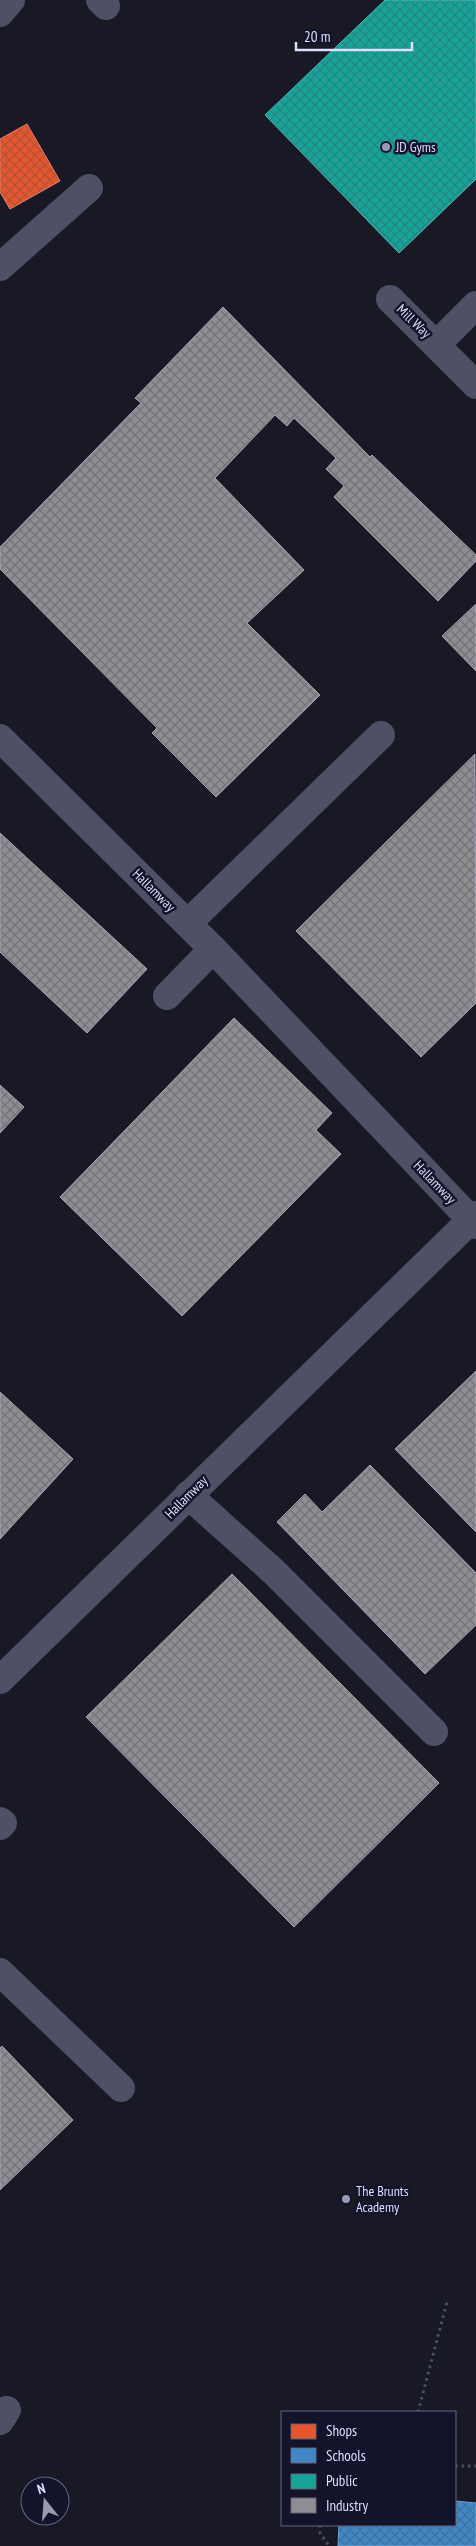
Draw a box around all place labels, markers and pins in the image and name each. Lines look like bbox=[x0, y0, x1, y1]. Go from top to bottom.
place label: JD Gyms bbox=[395, 138, 436, 156]
marker: JD Gyms bbox=[380, 141, 392, 153]
place label: The Brunts Academy bbox=[356, 2182, 409, 2216]
marker: The Brunts Academy bbox=[340, 2193, 352, 2205]

